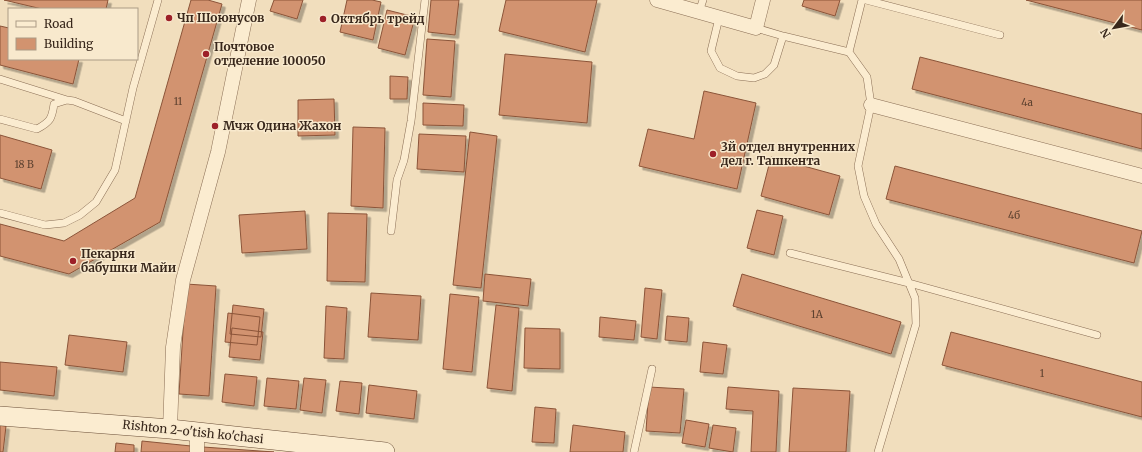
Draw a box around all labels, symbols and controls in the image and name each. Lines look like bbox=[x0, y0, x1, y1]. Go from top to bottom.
legend bbox=[8, 8, 138, 60]
north arrow bbox=[1094, 8, 1134, 48]
place label: Чп Шоюнусов bbox=[177, 10, 265, 25]
place label: Октябрь трейд bbox=[331, 11, 425, 26]
marker: Чп Шоюнусов bbox=[164, 13, 174, 23]
marker: Октябрь трейд bbox=[318, 14, 328, 24]
text: Road bbox=[44, 16, 73, 31]
text: N bbox=[1097, 26, 1114, 41]
text: Building bbox=[44, 36, 94, 51]
place label: Почтовое отделение 100050 bbox=[214, 39, 326, 68]
marker: Почтовое отделение 100050 bbox=[201, 49, 211, 59]
house number: 11 bbox=[174, 95, 183, 108]
house number: 4а bbox=[1021, 96, 1033, 109]
place label: Мчж Одина Жахон bbox=[223, 118, 342, 133]
marker: Мчж Одина Жахон bbox=[210, 121, 220, 131]
place label: 3й отдел внутренних дел г. Ташкента bbox=[720, 139, 856, 168]
marker: 3й отдел внутренних дел г. Ташкента bbox=[708, 149, 718, 159]
house number: 18 В bbox=[14, 158, 34, 171]
house number: 4б bbox=[1008, 209, 1020, 222]
place label: Пекарня бабушки Майи bbox=[81, 246, 177, 275]
marker: Пекарня бабушки Майи bbox=[68, 256, 78, 266]
house number: 1А bbox=[811, 308, 824, 321]
house number: 1 bbox=[1040, 367, 1045, 380]
street label: Rishton 2-o'tish ko'chasi bbox=[122, 417, 264, 446]

